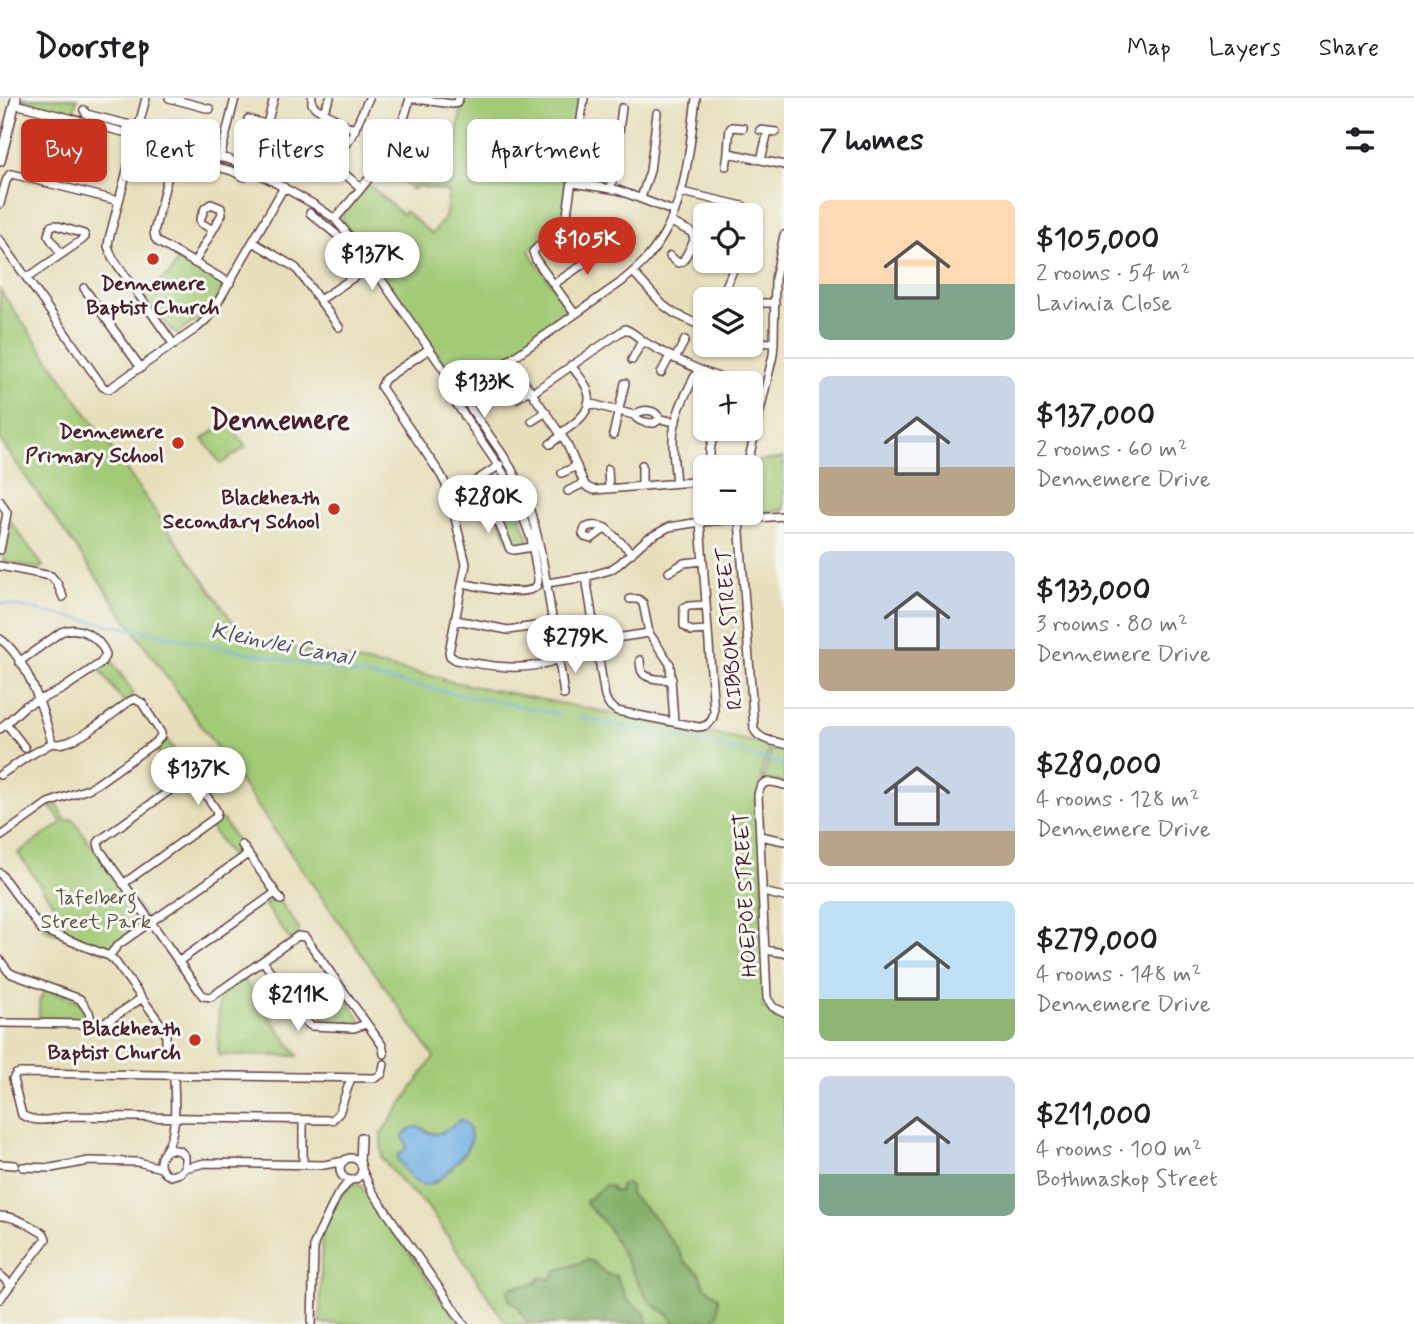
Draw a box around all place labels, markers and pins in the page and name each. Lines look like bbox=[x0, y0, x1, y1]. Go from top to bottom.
pin: $105K bbox=[538, 218, 636, 277]
pin: $137K bbox=[323, 232, 421, 292]
marker: Dennemere Baptist Church bbox=[145, 251, 161, 267]
place label: Dennemere Baptist Church bbox=[86, 270, 220, 322]
pin: $133K bbox=[435, 360, 533, 420]
place label: Dennemere Primary School bbox=[25, 418, 165, 470]
marker: Dennemere Primary School bbox=[170, 435, 186, 451]
pin: $280K bbox=[439, 476, 537, 535]
place label: Blackheath Secondary School bbox=[163, 484, 320, 536]
marker: Blackheath Secondary School bbox=[326, 501, 342, 517]
pin: $279K bbox=[526, 616, 624, 675]
pin: $137K bbox=[149, 748, 247, 807]
pin: $211K bbox=[249, 974, 347, 1033]
place label: Blackheath Baptist Church bbox=[48, 1015, 181, 1067]
marker: Blackheath Baptist Church bbox=[187, 1032, 203, 1048]

